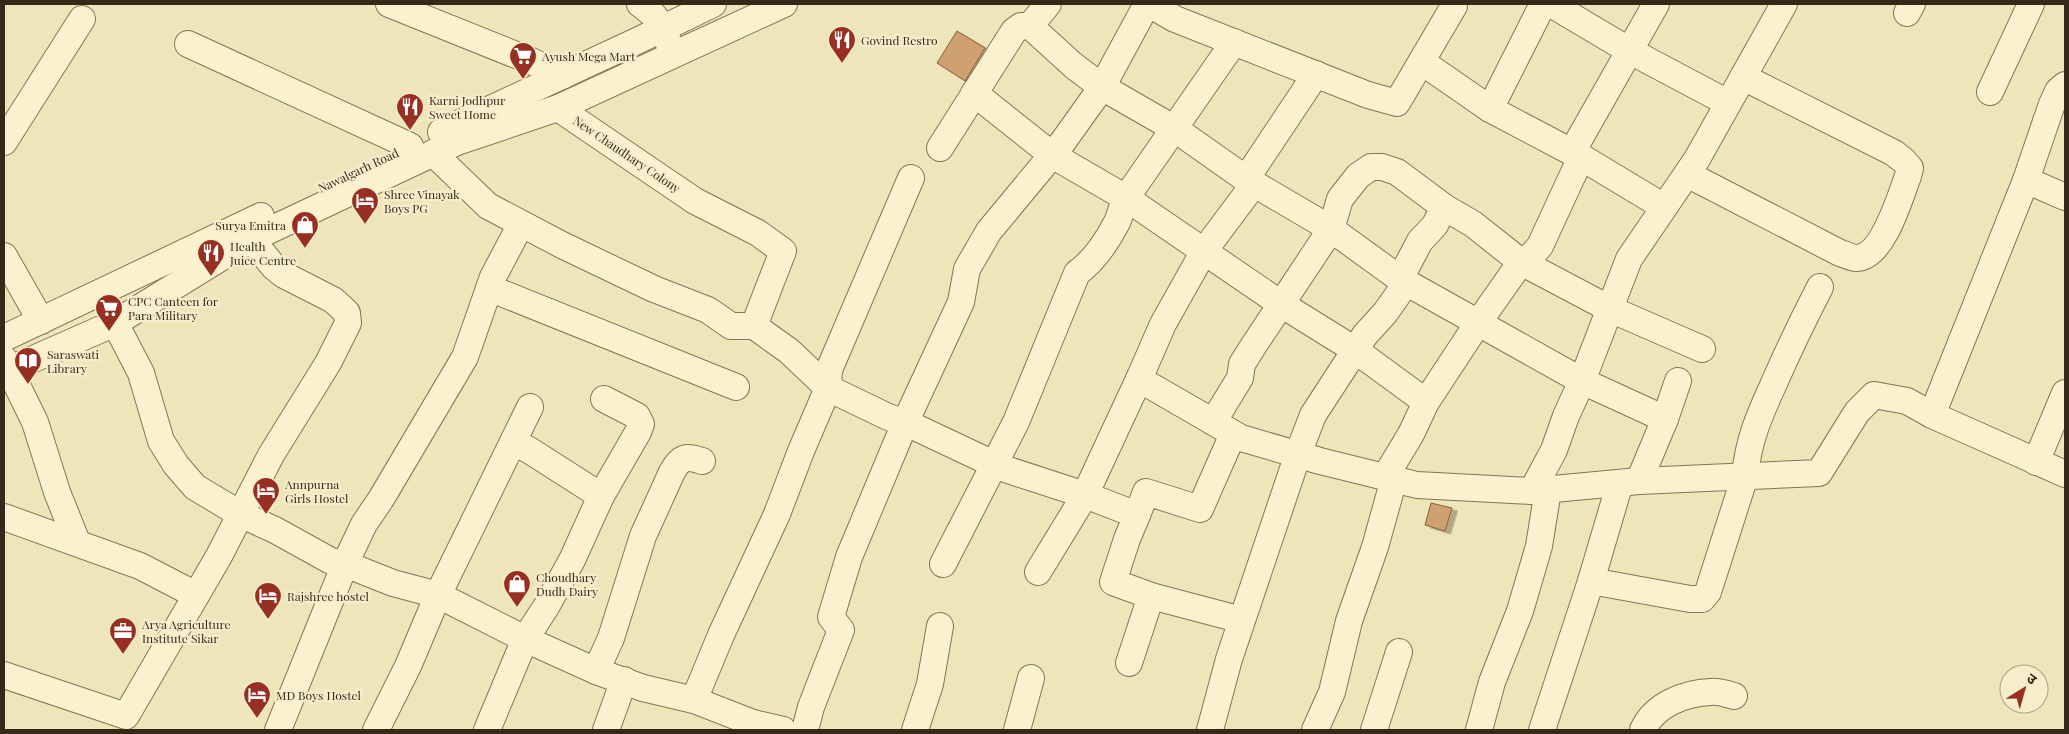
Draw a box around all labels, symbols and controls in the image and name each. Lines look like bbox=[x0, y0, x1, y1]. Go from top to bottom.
restaurant icon: Govind Restro bbox=[827, 25, 857, 64]
place label: Govind Restro bbox=[861, 32, 938, 48]
supermarket icon: Ayush Mega Mart bbox=[508, 41, 538, 80]
place label: Ayush Mega Mart bbox=[541, 48, 636, 64]
restaurant icon: Karni Jodhpur Sweet Home bbox=[395, 92, 425, 131]
place label: Karni Jodhpur Sweet Home bbox=[429, 92, 506, 122]
street label: New Chaudhary Colony bbox=[570, 112, 684, 196]
street label: Nawalgarh Road bbox=[315, 144, 401, 196]
hotel icon: Shree Vinayak Boys PG bbox=[350, 186, 380, 225]
place label: Shree Vinayak Boys PG bbox=[384, 186, 460, 216]
shop icon: Surya Emitra bbox=[290, 210, 320, 249]
place label: Surya Emitra bbox=[215, 217, 286, 233]
restaurant icon: Health Juice Centre bbox=[196, 238, 226, 277]
place label: Health Juice Centre bbox=[229, 238, 296, 268]
supermarket icon: CPC Canteen for Para Military bbox=[94, 293, 124, 332]
place label: CPC Canteen for Para Military bbox=[128, 293, 219, 323]
library icon: Saraswati Library bbox=[13, 346, 43, 385]
place label: Saraswati Library bbox=[47, 346, 100, 376]
hotel icon: Annpurna Girls Hostel bbox=[251, 476, 281, 515]
place label: Annpurna Girls Hostel bbox=[284, 476, 349, 506]
shop icon: Choudhary Dudh Dairy bbox=[502, 569, 532, 608]
place label: Choudhary Dudh Dairy bbox=[536, 569, 598, 599]
hotel icon: Rajshree hostel bbox=[253, 581, 283, 620]
place label: Rajshree hostel bbox=[287, 588, 370, 604]
office icon: Arya Agriculture Institute Sikar bbox=[108, 616, 138, 655]
place label: Arya Agriculture Institute Sikar bbox=[141, 616, 231, 646]
north arrow bbox=[1999, 664, 2049, 714]
text: उ bbox=[2023, 668, 2042, 689]
hotel icon: MD Boys Hostel bbox=[242, 680, 272, 719]
place label: MD Boys Hostel bbox=[276, 687, 362, 703]

